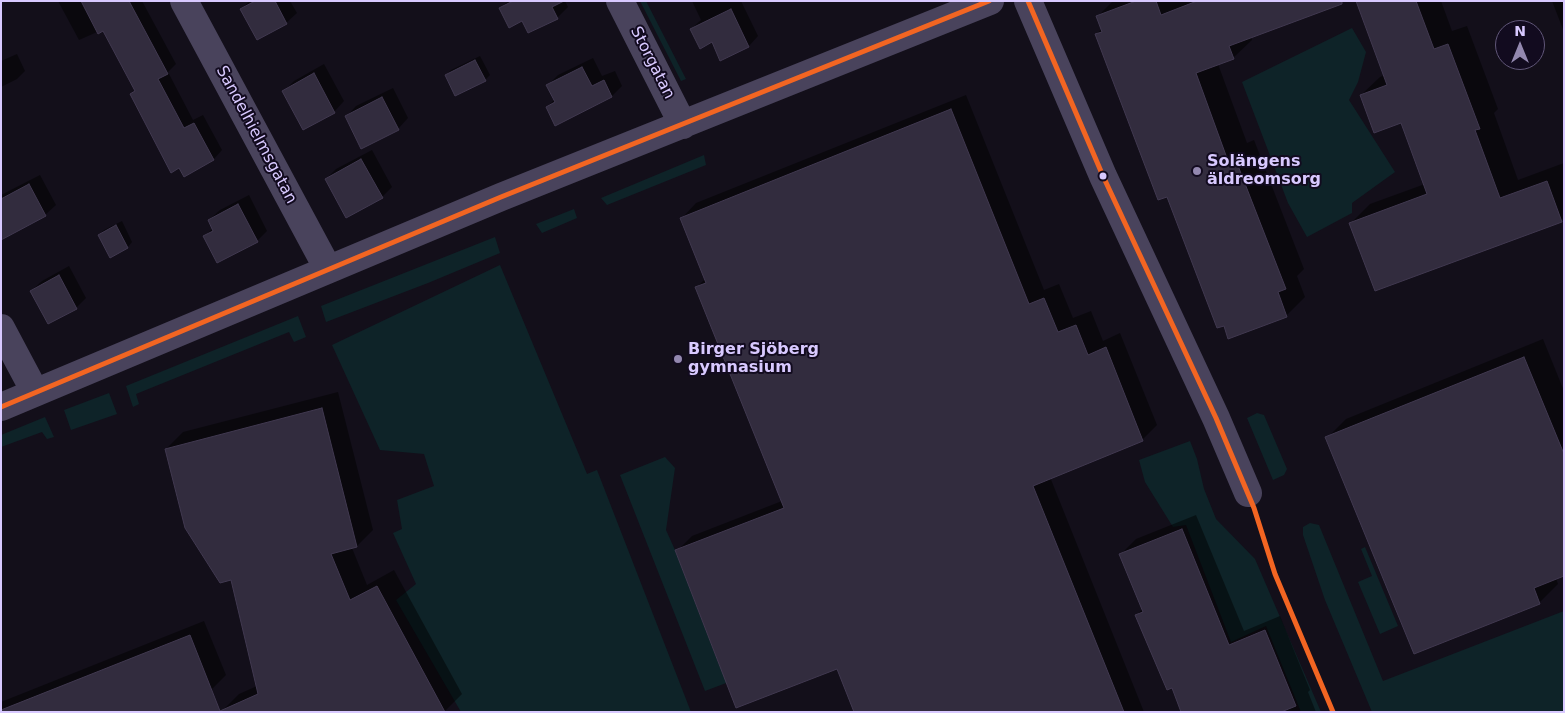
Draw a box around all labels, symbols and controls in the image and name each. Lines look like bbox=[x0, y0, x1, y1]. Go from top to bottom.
north arrow bbox=[1495, 20, 1545, 70]
text: N bbox=[1514, 23, 1526, 39]
street label: Storgatan bbox=[626, 24, 678, 102]
street label: Sandelhielmsgatan bbox=[211, 63, 301, 207]
place label: Solängens äldreomsorg bbox=[1207, 152, 1321, 190]
marker: Solängens äldreomsorg bbox=[1191, 165, 1203, 177]
unlabelled marker bbox=[1098, 171, 1108, 181]
place label: Birger Sjöberg gymnasium bbox=[688, 340, 819, 378]
marker: Birger Sjöberg gymnasium bbox=[672, 353, 684, 365]

